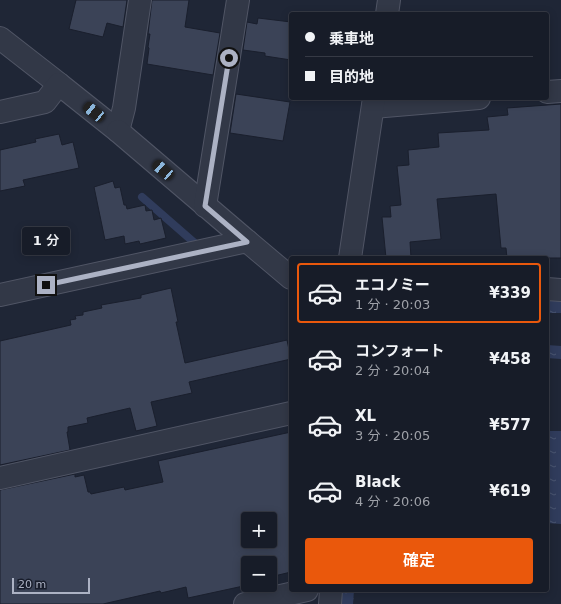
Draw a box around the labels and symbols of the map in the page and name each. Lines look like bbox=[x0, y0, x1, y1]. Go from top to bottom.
route start bbox=[220, 49, 238, 67]
car bbox=[81, 100, 107, 124]
car bbox=[150, 158, 176, 182]
callout: 1 分 bbox=[22, 227, 70, 255]
route end bbox=[37, 276, 55, 294]
scale bar bbox=[12, 576, 90, 595]

